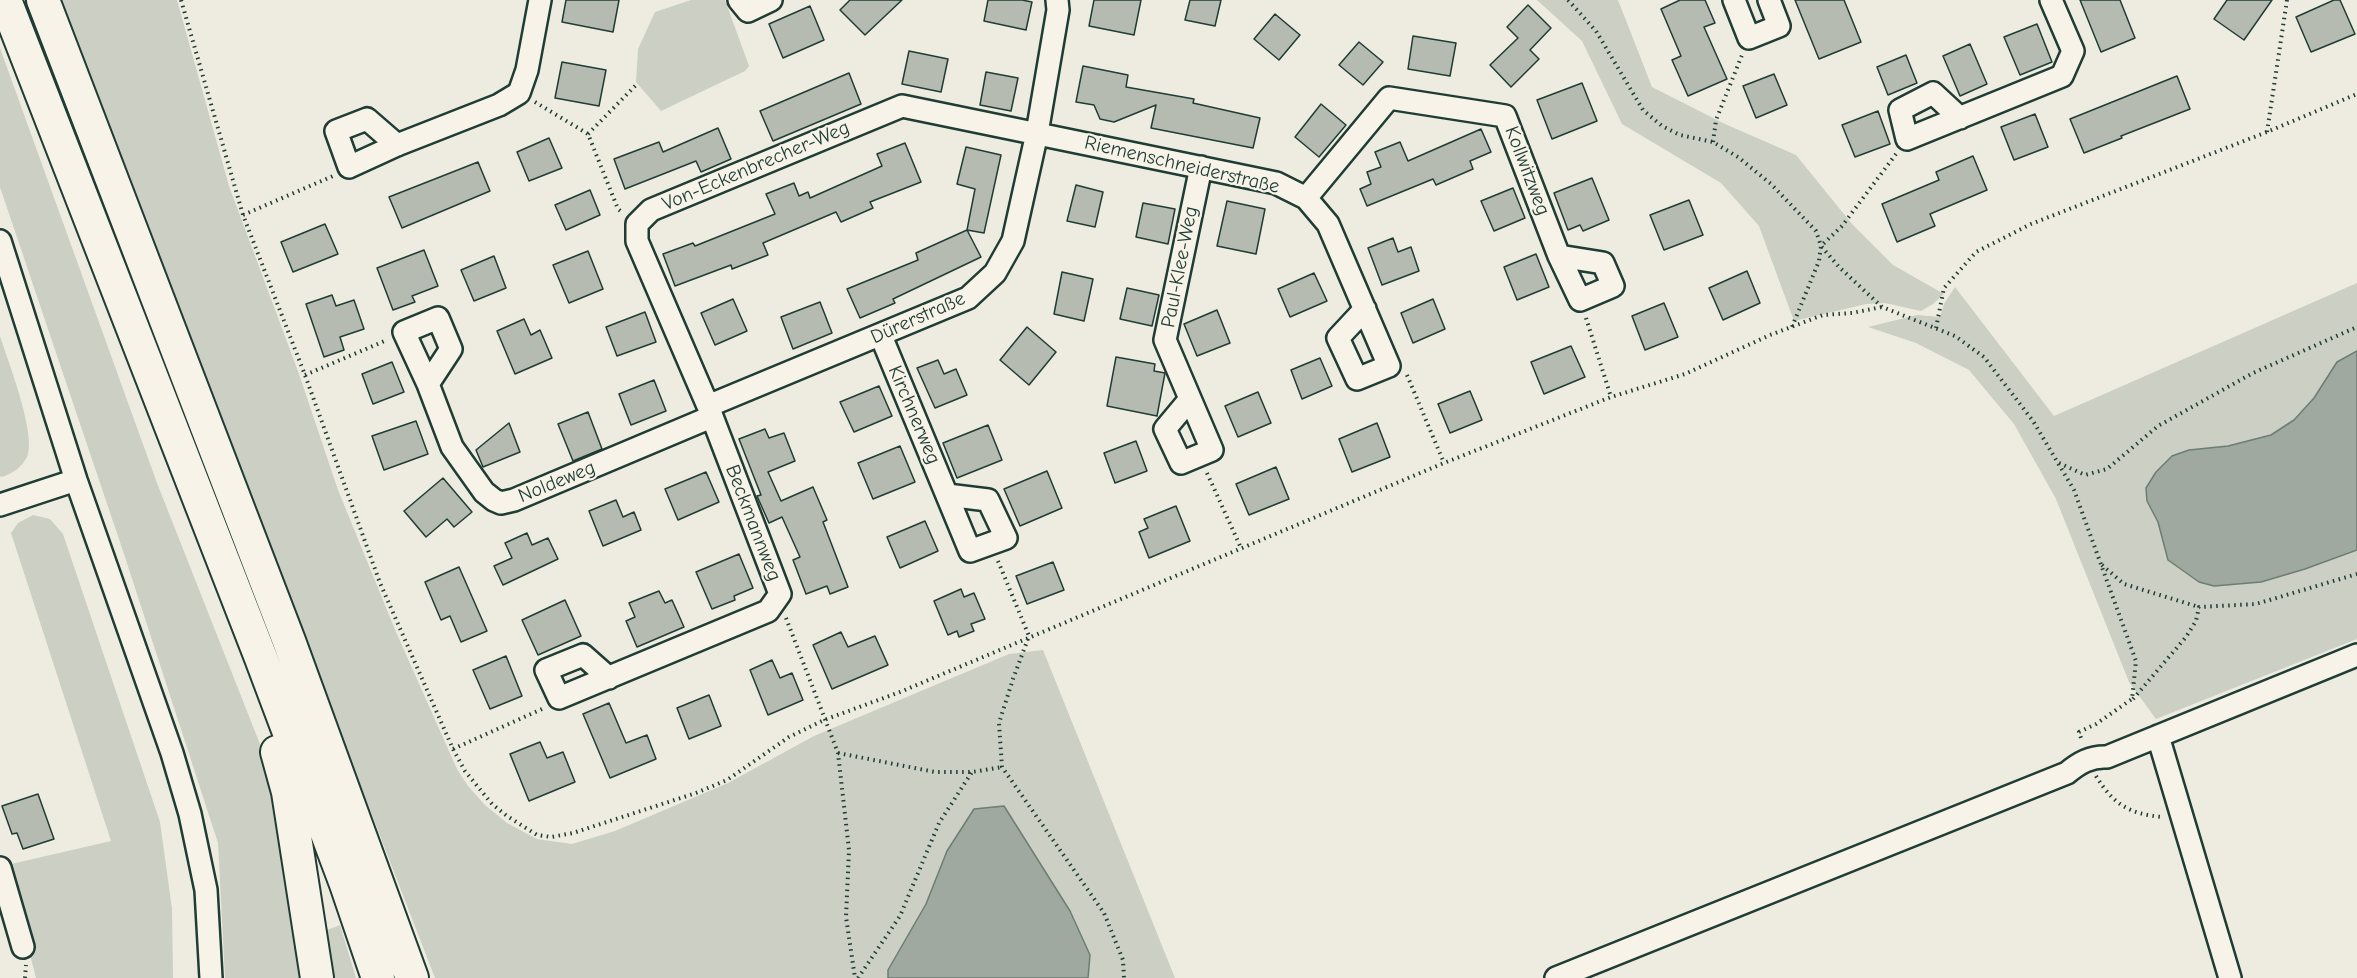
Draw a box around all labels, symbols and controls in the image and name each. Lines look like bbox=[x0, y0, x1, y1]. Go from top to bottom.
street label: Von-Eckenbrecher-Weg bbox=[659, 116, 853, 216]
street label: Kollwitzweg bbox=[1499, 123, 1555, 219]
street label: Riemenschneiderstraße bbox=[1082, 131, 1282, 199]
street label: Paul-Klee-Weg bbox=[1156, 204, 1204, 330]
street label: Dürerstraße bbox=[867, 287, 969, 349]
street label: Kirchnerweg bbox=[883, 362, 945, 468]
street label: Noldeweg bbox=[515, 456, 599, 508]
street label: Beckmannweg bbox=[720, 461, 786, 585]

